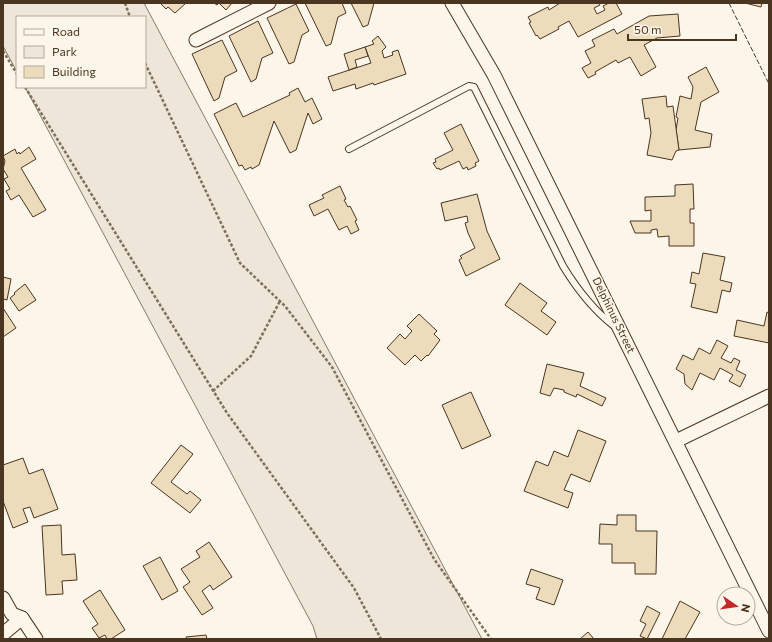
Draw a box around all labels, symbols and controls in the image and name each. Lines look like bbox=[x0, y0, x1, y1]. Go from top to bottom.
legend bbox=[16, 16, 146, 88]
scale bar bbox=[628, 16, 736, 42]
text: 50 m bbox=[634, 22, 662, 36]
text: Road bbox=[52, 24, 80, 38]
text: Park bbox=[52, 44, 78, 58]
text: Building bbox=[52, 64, 96, 78]
street label: Delphinus Street bbox=[590, 275, 639, 355]
north arrow bbox=[716, 586, 756, 626]
text: N bbox=[739, 603, 753, 614]

